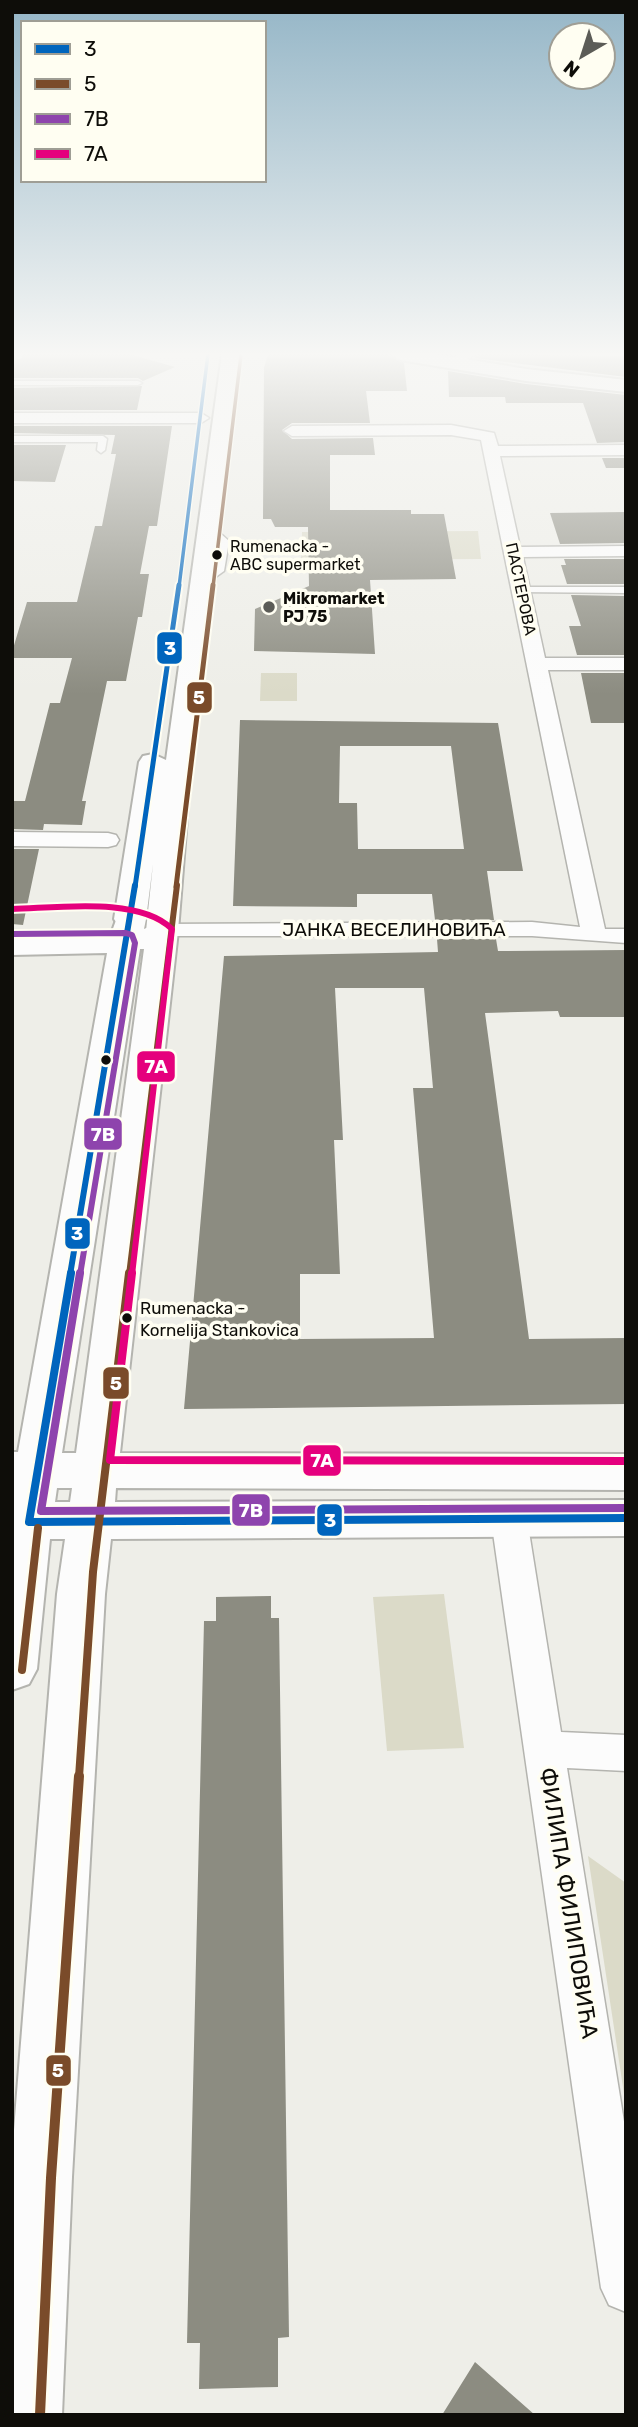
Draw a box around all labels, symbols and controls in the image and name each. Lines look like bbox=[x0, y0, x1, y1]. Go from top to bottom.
legend bbox=[21, 21, 266, 182]
north arrow bbox=[547, 21, 617, 91]
text: 3 bbox=[84, 36, 97, 61]
text: N bbox=[559, 56, 584, 82]
text: 5 bbox=[84, 71, 96, 96]
text: 7B bbox=[84, 106, 109, 131]
text: 7A bbox=[84, 141, 108, 166]
place label: Rumenacka - ABC supermarket bbox=[230, 537, 361, 574]
street label: ПАСТЕРОВА bbox=[502, 541, 540, 637]
marker: Rumenacka - ABC supermarket bbox=[210, 548, 224, 562]
place label: Mikromarket PJ 75 bbox=[283, 589, 385, 626]
marker: Mikromarket PJ 75 bbox=[261, 599, 277, 615]
line badge: 3 bbox=[156, 631, 183, 665]
text: 3 bbox=[164, 637, 176, 660]
line badge: 5 bbox=[186, 681, 213, 714]
text: 5 bbox=[193, 686, 205, 709]
street label: ЈАНКА ВЕСЕЛИНОВИЋА bbox=[282, 918, 506, 941]
line badge: 7A bbox=[136, 1050, 176, 1083]
unlabelled marker bbox=[99, 1053, 113, 1067]
text: 7A bbox=[144, 1055, 168, 1078]
line badge: 7B bbox=[83, 1117, 123, 1151]
text: 7B bbox=[91, 1123, 115, 1146]
line badge: 3 bbox=[64, 1217, 91, 1250]
text: 3 bbox=[71, 1222, 83, 1245]
place label: Rumenacka - Kornelija Stankovica bbox=[140, 1298, 299, 1340]
marker: Rumenacka - Kornelija Stankovica bbox=[120, 1311, 134, 1325]
line badge: 5 bbox=[102, 1366, 130, 1400]
text: 5 bbox=[110, 1372, 122, 1395]
line badge: 7A bbox=[302, 1444, 342, 1477]
text: 7A bbox=[310, 1449, 334, 1472]
line badge: 7B bbox=[231, 1493, 271, 1527]
text: 7B bbox=[239, 1499, 263, 1522]
line badge: 3 bbox=[316, 1503, 343, 1537]
text: 3 bbox=[324, 1509, 336, 1532]
street label: ФИЛИПА ФИЛИПОВИЋА bbox=[534, 1765, 604, 2041]
line badge: 5 bbox=[45, 2054, 72, 2087]
text: 5 bbox=[52, 2059, 64, 2082]

